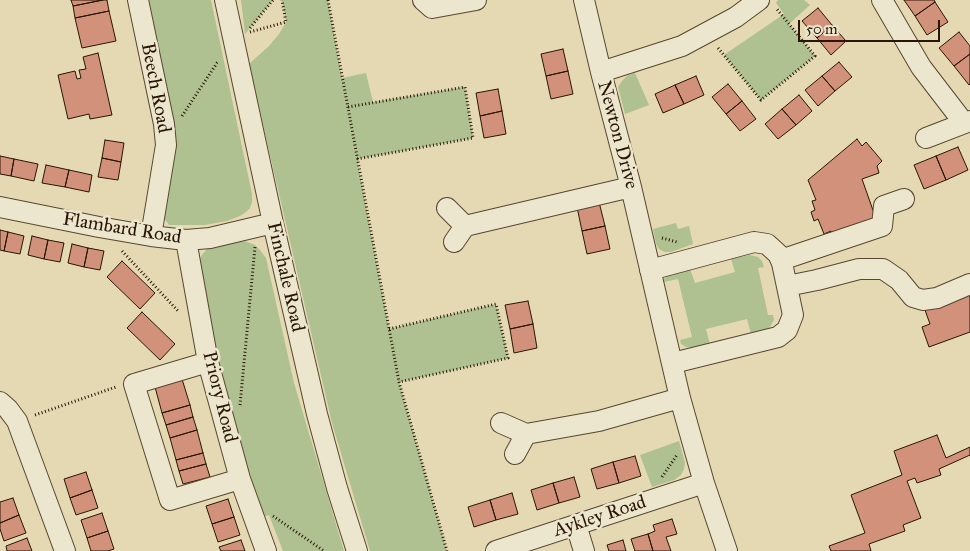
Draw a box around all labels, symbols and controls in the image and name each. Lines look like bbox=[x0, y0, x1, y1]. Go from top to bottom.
scale bar bbox=[800, 10, 942, 42]
text: 50 m bbox=[806, 20, 838, 38]
street label: Beech Road bbox=[135, 41, 175, 135]
street label: Newton Drive bbox=[592, 78, 642, 192]
street label: Flambard Road bbox=[61, 208, 183, 250]
street label: Finchale Road bbox=[261, 220, 309, 334]
street label: Priory Road bbox=[197, 349, 241, 445]
street label: Aykley Road bbox=[551, 491, 649, 543]

